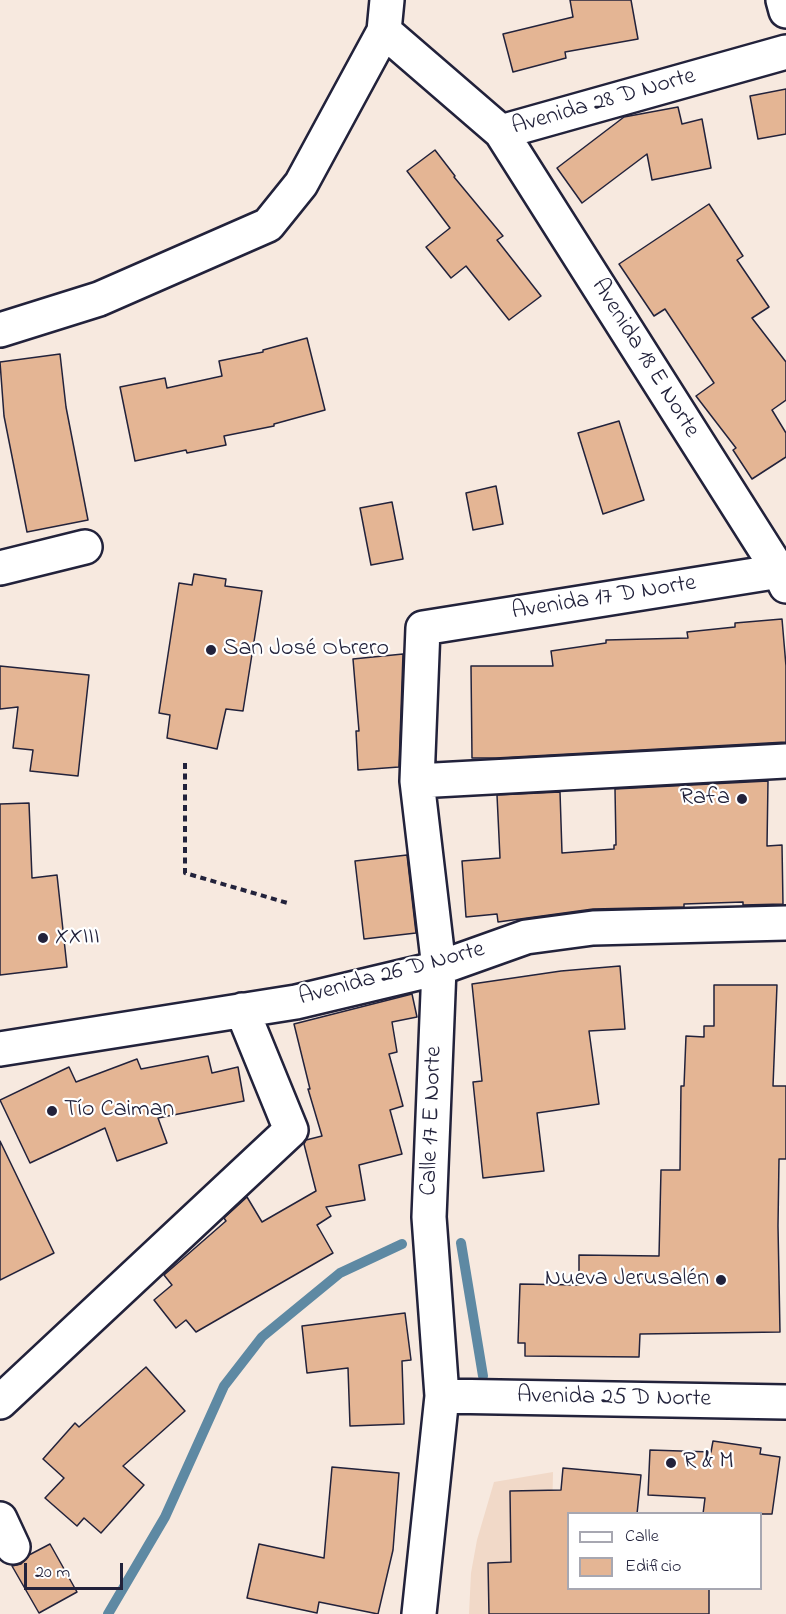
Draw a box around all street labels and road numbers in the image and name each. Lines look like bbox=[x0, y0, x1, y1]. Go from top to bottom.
street label: Avenida 28 D Norte bbox=[509, 63, 699, 143]
street label: Avenida 18 E Norte bbox=[584, 274, 704, 444]
street label: Avenida 17 D Norte bbox=[510, 570, 698, 628]
street label: Avenida 26 D Norte bbox=[296, 936, 488, 1014]
street label: Calle 17 E Norte bbox=[416, 1046, 450, 1196]
street label: Avenida 25 D Norte bbox=[517, 1383, 711, 1415]

